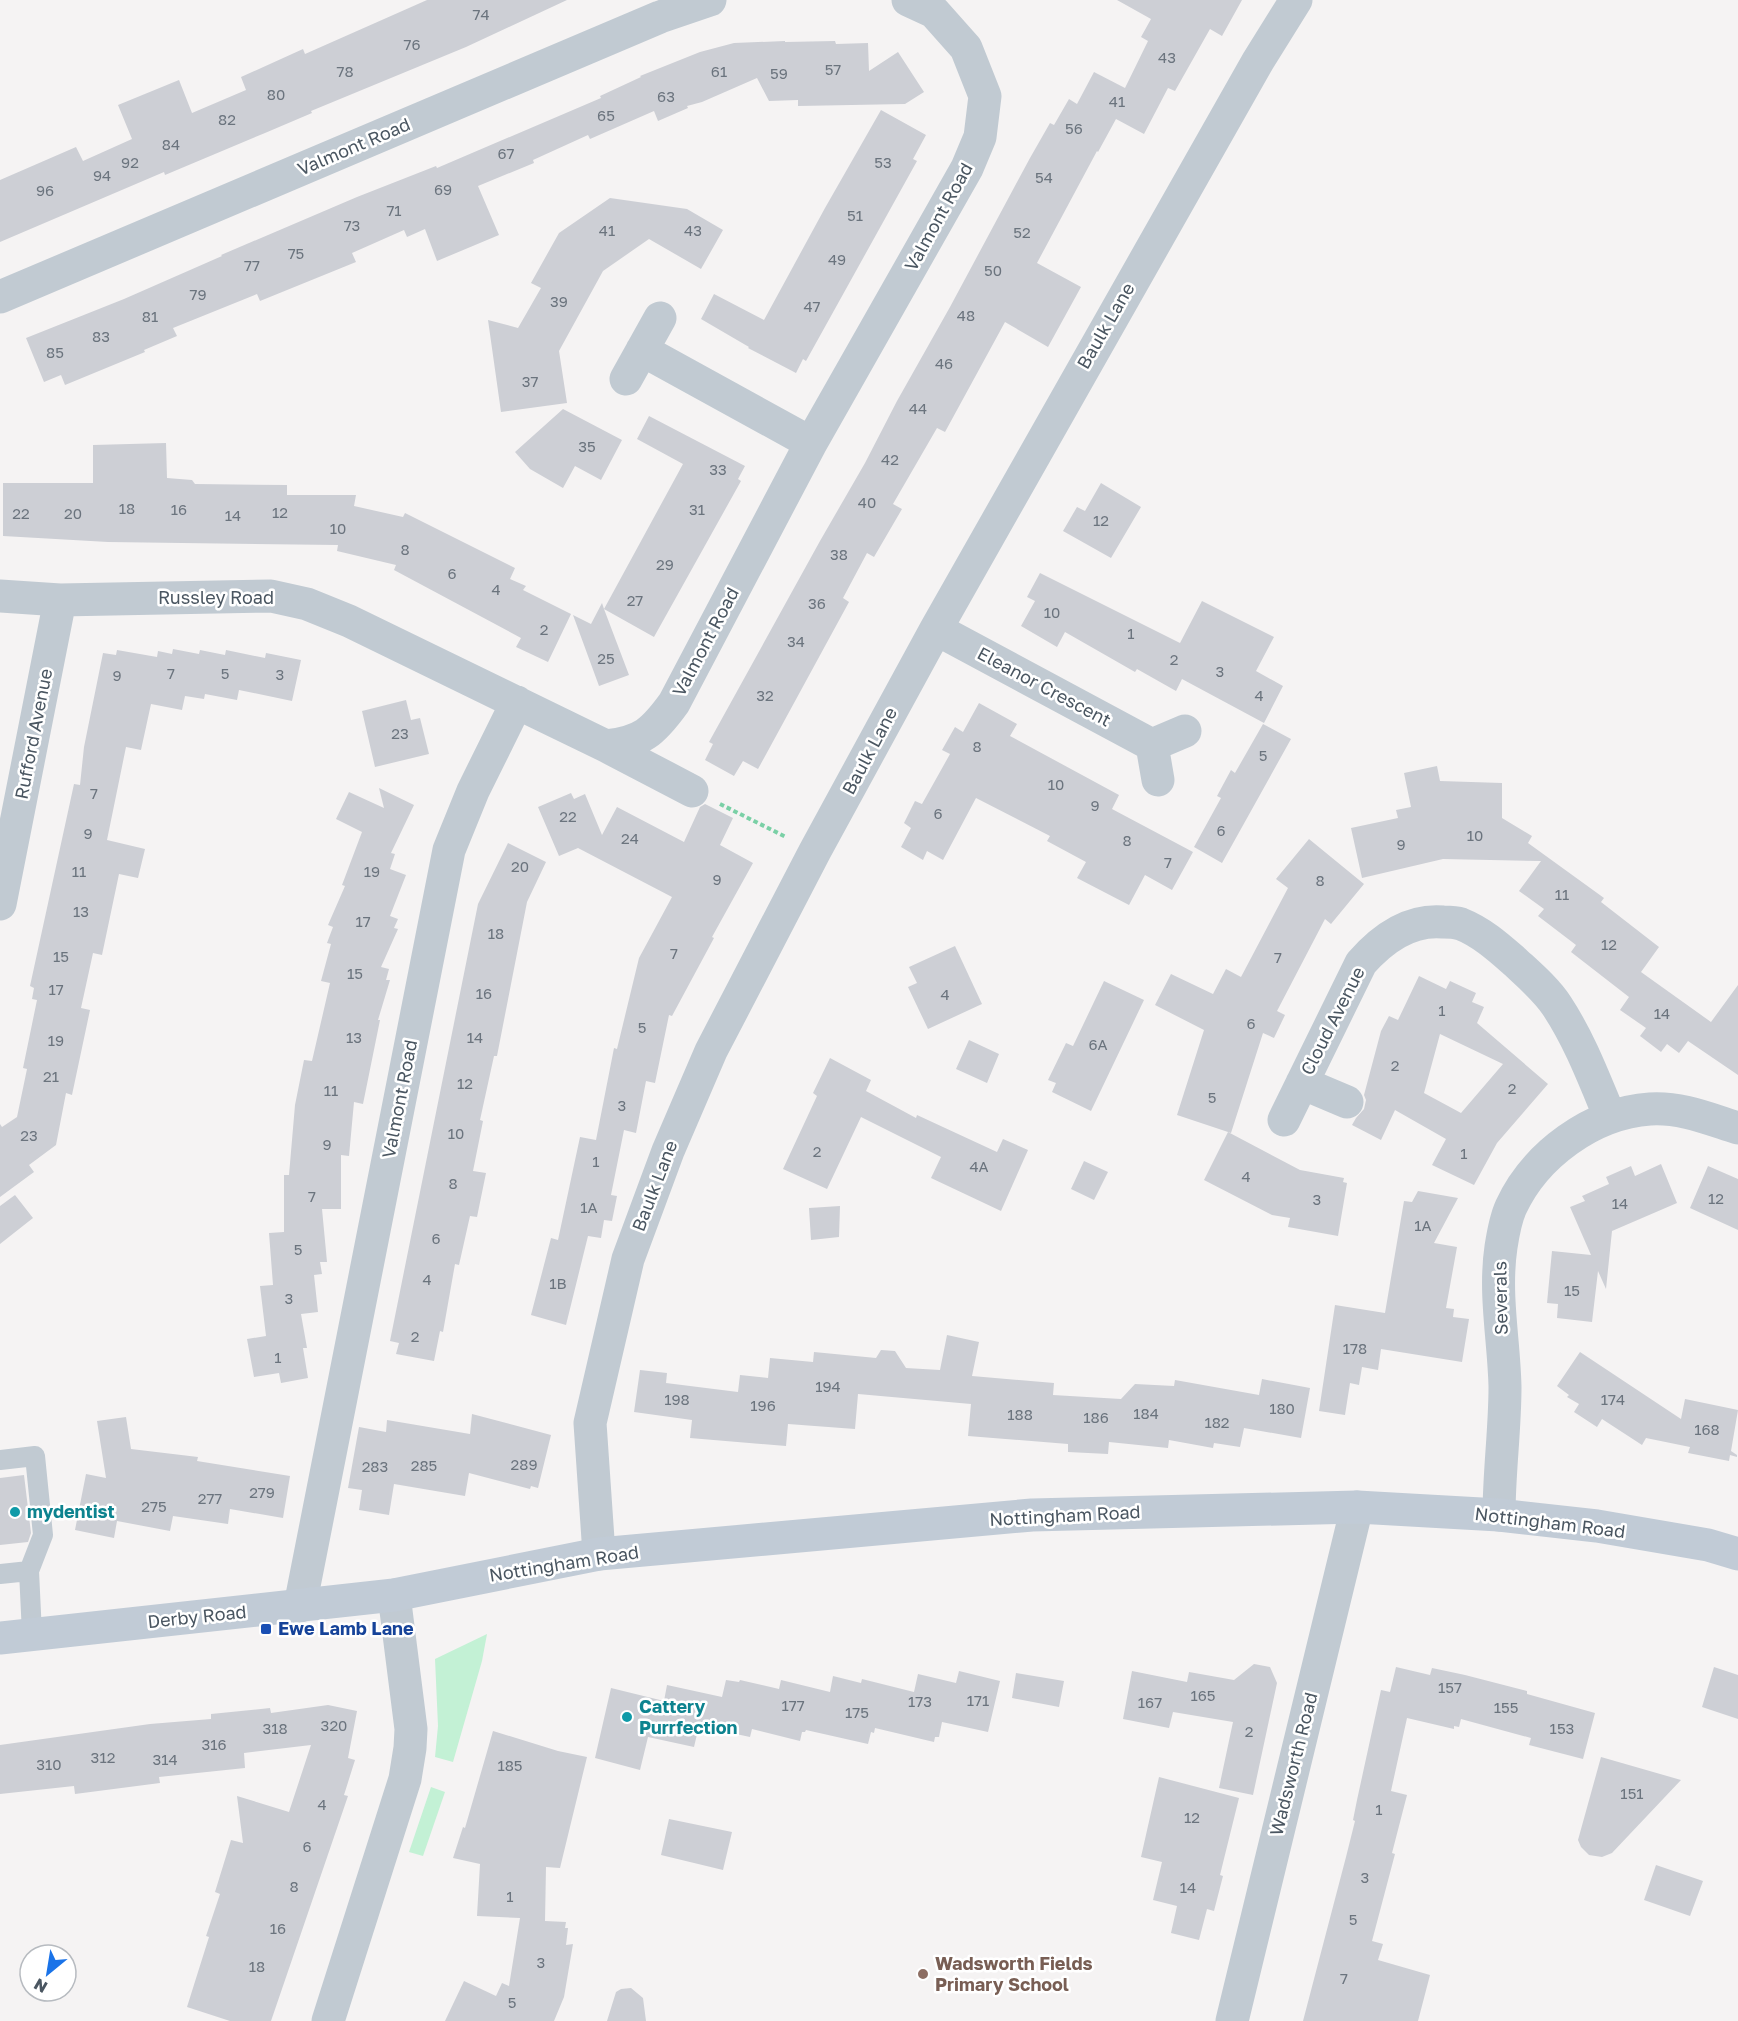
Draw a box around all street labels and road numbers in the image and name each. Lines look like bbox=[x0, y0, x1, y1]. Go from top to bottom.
street label: Valmont Road bbox=[294, 112, 413, 180]
street label: Valmont Road bbox=[899, 159, 977, 274]
street label: Baulk Lane bbox=[1072, 279, 1139, 372]
street label: Valmont Road bbox=[667, 583, 743, 700]
street label: Russley Road bbox=[158, 586, 274, 608]
street label: Eleanor Crescent bbox=[974, 642, 1115, 731]
street label: Rufford Avenue bbox=[10, 667, 56, 801]
street label: Baulk Lane bbox=[837, 703, 901, 798]
street label: Cloud Avenue bbox=[1295, 963, 1369, 1078]
street label: Valmont Road bbox=[377, 1038, 421, 1160]
street label: Baulk Lane bbox=[627, 1137, 681, 1234]
street label: Severals bbox=[1488, 1261, 1512, 1335]
street label: Nottingham Road bbox=[989, 1500, 1141, 1530]
street label: Nottingham Road bbox=[1474, 1502, 1627, 1542]
street label: Nottingham Road bbox=[487, 1540, 640, 1586]
street label: Derby Road bbox=[146, 1600, 247, 1632]
street label: Wadsworth Road bbox=[1265, 1690, 1321, 1838]

